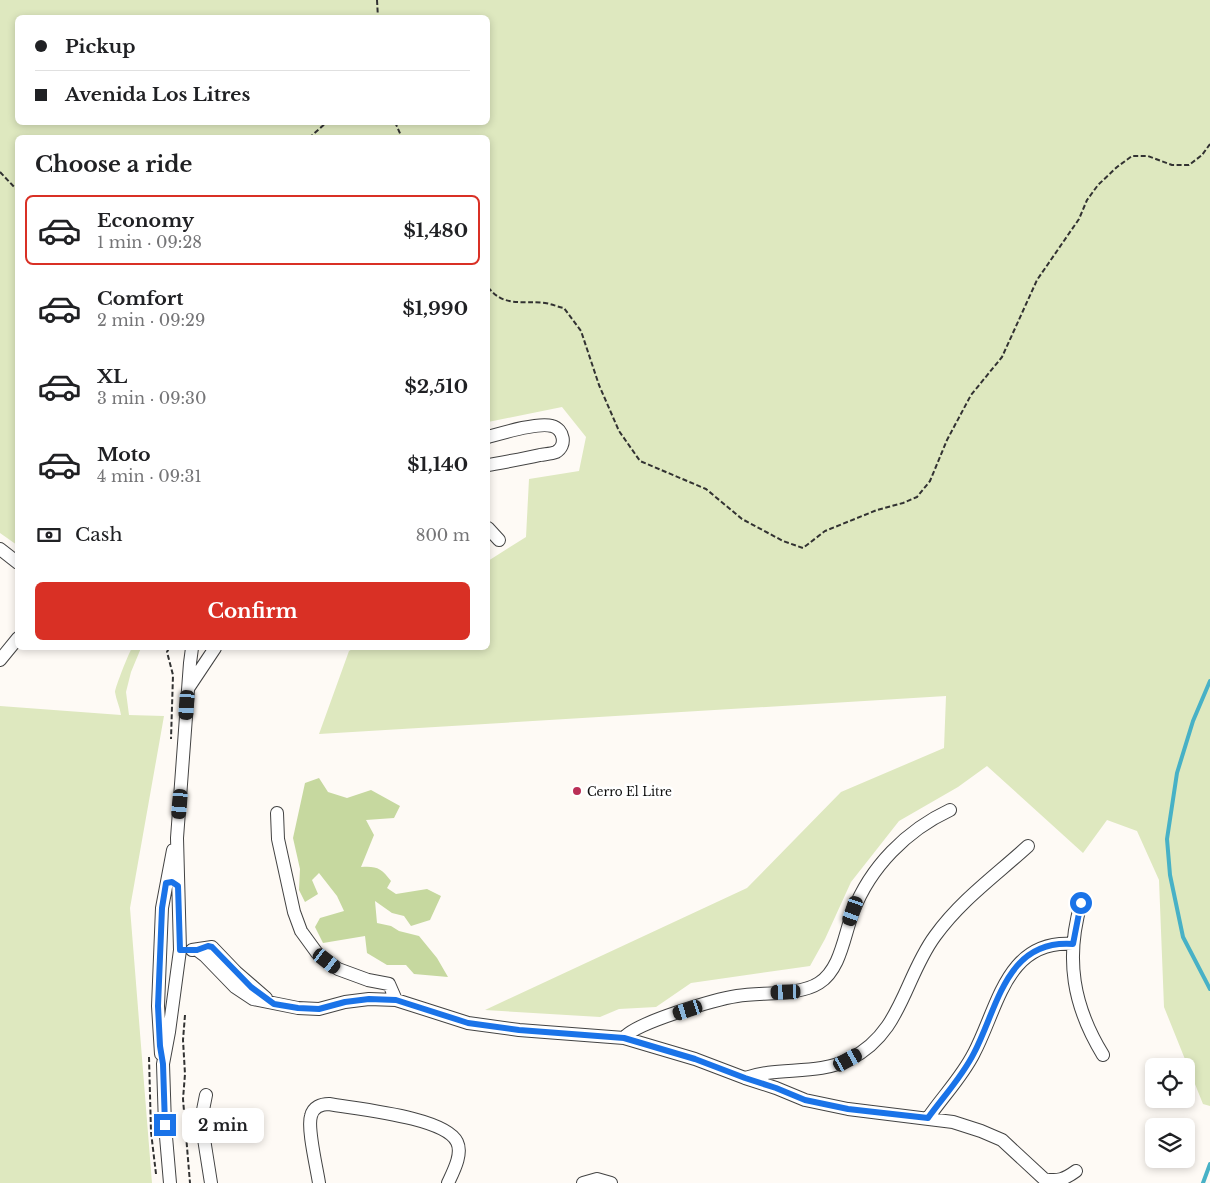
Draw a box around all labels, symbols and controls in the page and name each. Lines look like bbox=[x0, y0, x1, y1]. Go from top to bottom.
text: Pickup bbox=[65, 35, 136, 58]
text: Avenida Los Litres bbox=[65, 83, 250, 106]
text: Choose a ride bbox=[35, 151, 192, 178]
icon: car bbox=[37, 208, 82, 253]
text: Economy bbox=[97, 209, 194, 232]
text: $1,480 bbox=[403, 219, 468, 242]
text: 1 min · 09:28 bbox=[97, 232, 202, 252]
icon: car bbox=[37, 286, 82, 331]
text: Comfort bbox=[97, 287, 184, 310]
text: $1,990 bbox=[403, 297, 468, 320]
text: 2 min · 09:29 bbox=[97, 310, 205, 330]
icon: car bbox=[37, 364, 82, 409]
text: XL bbox=[97, 365, 127, 388]
text: $2,510 bbox=[404, 375, 468, 398]
text: 3 min · 09:30 bbox=[97, 388, 206, 408]
icon: car bbox=[37, 442, 82, 487]
text: Moto bbox=[97, 443, 151, 466]
text: $1,140 bbox=[407, 453, 468, 476]
text: 4 min · 09:31 bbox=[97, 466, 202, 486]
icon: cash bbox=[35, 521, 63, 549]
text: Cash bbox=[75, 523, 122, 546]
text: 800 m bbox=[416, 525, 470, 545]
button: Confirm bbox=[35, 582, 470, 640]
car bbox=[178, 690, 195, 720]
place label: Cerro El Litre bbox=[587, 784, 672, 799]
marker: Cerro El Litre bbox=[571, 785, 583, 797]
car bbox=[171, 788, 188, 820]
route start bbox=[1070, 892, 1092, 914]
car bbox=[841, 894, 864, 928]
car bbox=[310, 946, 343, 976]
car bbox=[770, 984, 801, 1000]
car bbox=[671, 998, 704, 1022]
car bbox=[831, 1046, 864, 1074]
map controls bbox=[1145, 1058, 1195, 1168]
button: locate bbox=[1145, 1058, 1195, 1108]
callout: 2 min bbox=[182, 1108, 265, 1142]
route end bbox=[154, 1114, 176, 1136]
text: 2 min bbox=[198, 1115, 248, 1135]
button: layers bbox=[1145, 1118, 1195, 1168]

